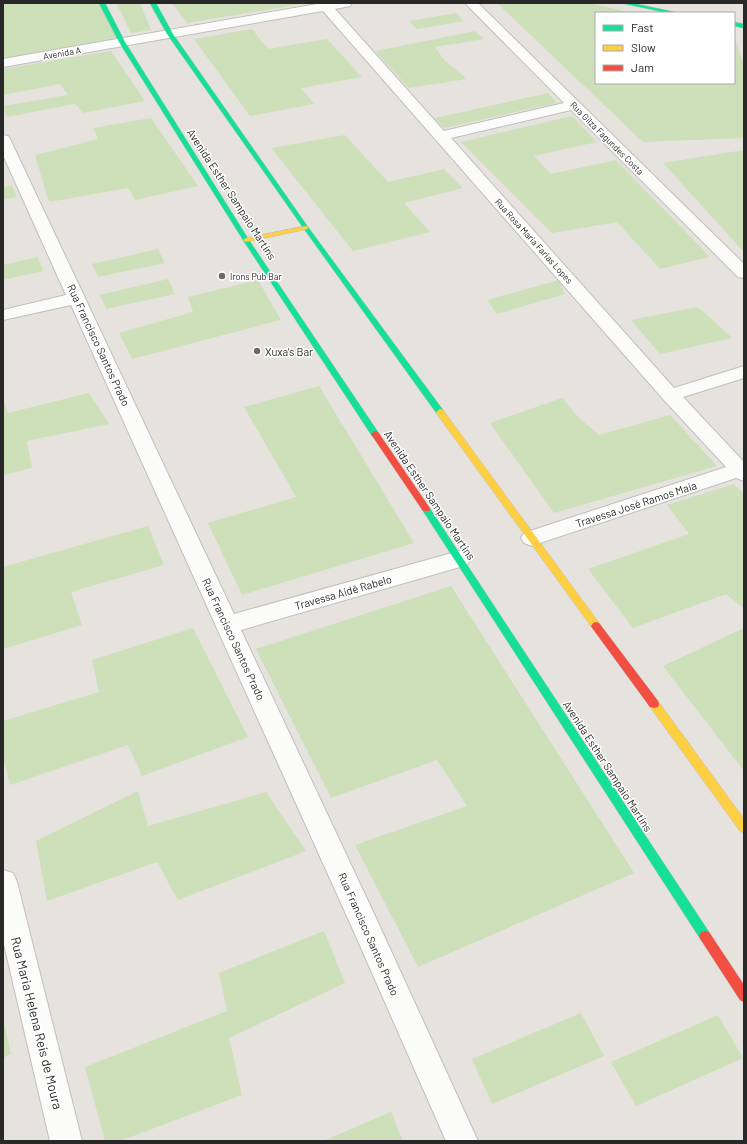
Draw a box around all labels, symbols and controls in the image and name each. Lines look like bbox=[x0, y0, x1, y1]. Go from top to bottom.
legend bbox=[595, 12, 735, 84]
text: Fast bbox=[631, 20, 654, 34]
text: Slow bbox=[631, 40, 656, 54]
street label: Avenida A bbox=[42, 44, 82, 62]
text: Jam bbox=[631, 60, 654, 74]
street label: Rua Gilza Fagundes Costa bbox=[568, 99, 646, 177]
street label: Avenida Esther Sampaio Martins bbox=[185, 126, 279, 262]
street label: Rua Rosa Maria Farias Lopes bbox=[493, 196, 575, 286]
marker: Irons Pub Bar bbox=[217, 271, 227, 281]
place label: Irons Pub Bar bbox=[230, 271, 283, 282]
street label: Rua Francisco Santos Prado bbox=[65, 282, 133, 408]
place label: Xuxa's Bar bbox=[265, 345, 313, 358]
marker: Xuxa's Bar bbox=[252, 346, 262, 356]
street label: Avenida Esther Sampaio Martins bbox=[382, 428, 478, 562]
street label: Travessa José Ramos Maia bbox=[574, 478, 698, 530]
street label: Travessa Aidê Rabelo bbox=[293, 572, 393, 612]
street label: Rua Francisco Santos Prado bbox=[200, 576, 268, 702]
street label: Avenida Esther Sampaio Martins bbox=[561, 698, 655, 834]
street label: Rua Francisco Santos Prado bbox=[336, 871, 402, 997]
street label: Rua Maria Helena Reis de Moura bbox=[8, 935, 66, 1111]

